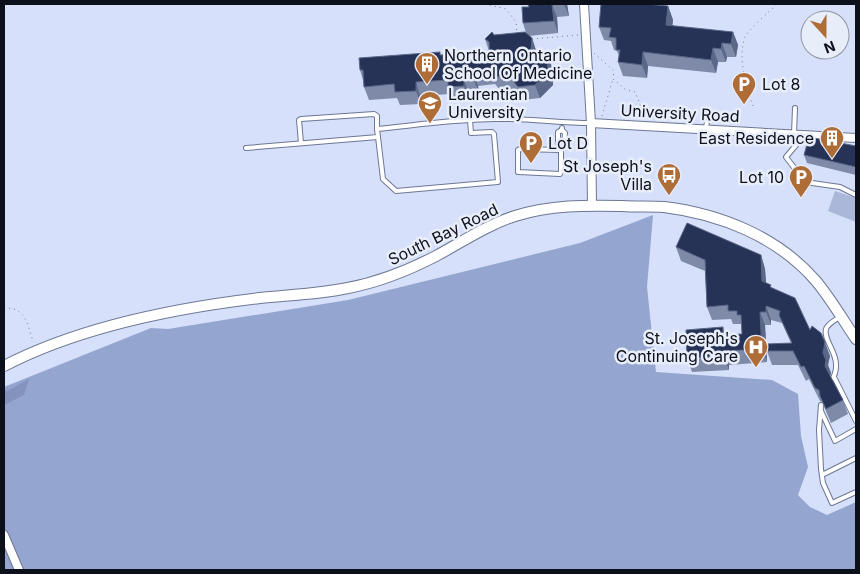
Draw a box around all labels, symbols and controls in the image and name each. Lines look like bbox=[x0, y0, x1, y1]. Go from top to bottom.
north arrow bbox=[800, 10, 850, 60]
text: N bbox=[822, 38, 838, 57]
place label: Northern Ontario School Of Medicine bbox=[444, 45, 592, 83]
building icon: Northern Ontario School Of Medicine bbox=[414, 51, 440, 85]
parking icon: Lot 8 bbox=[731, 71, 757, 105]
place label: Lot 8 bbox=[762, 74, 800, 94]
place label: Laurentian University bbox=[448, 84, 528, 122]
school or university icon: Laurentian University bbox=[417, 90, 443, 124]
street label: University Road bbox=[620, 100, 740, 126]
building icon: East Residence bbox=[819, 125, 845, 159]
place label: East Residence bbox=[698, 128, 814, 148]
parking icon: Lot D bbox=[518, 130, 544, 164]
place label: Lot D bbox=[548, 133, 588, 153]
place label: St Joseph's Villa bbox=[563, 156, 652, 194]
bus stop icon: St Joseph's Villa bbox=[656, 162, 682, 196]
parking icon: Lot 10 bbox=[788, 164, 814, 198]
place label: Lot 10 bbox=[739, 167, 784, 187]
street label: South Bay Road bbox=[385, 199, 501, 269]
place label: St. Joseph's Continuing Care bbox=[616, 328, 738, 366]
hospital icon: St. Joseph's Continuing Care bbox=[743, 334, 769, 368]

